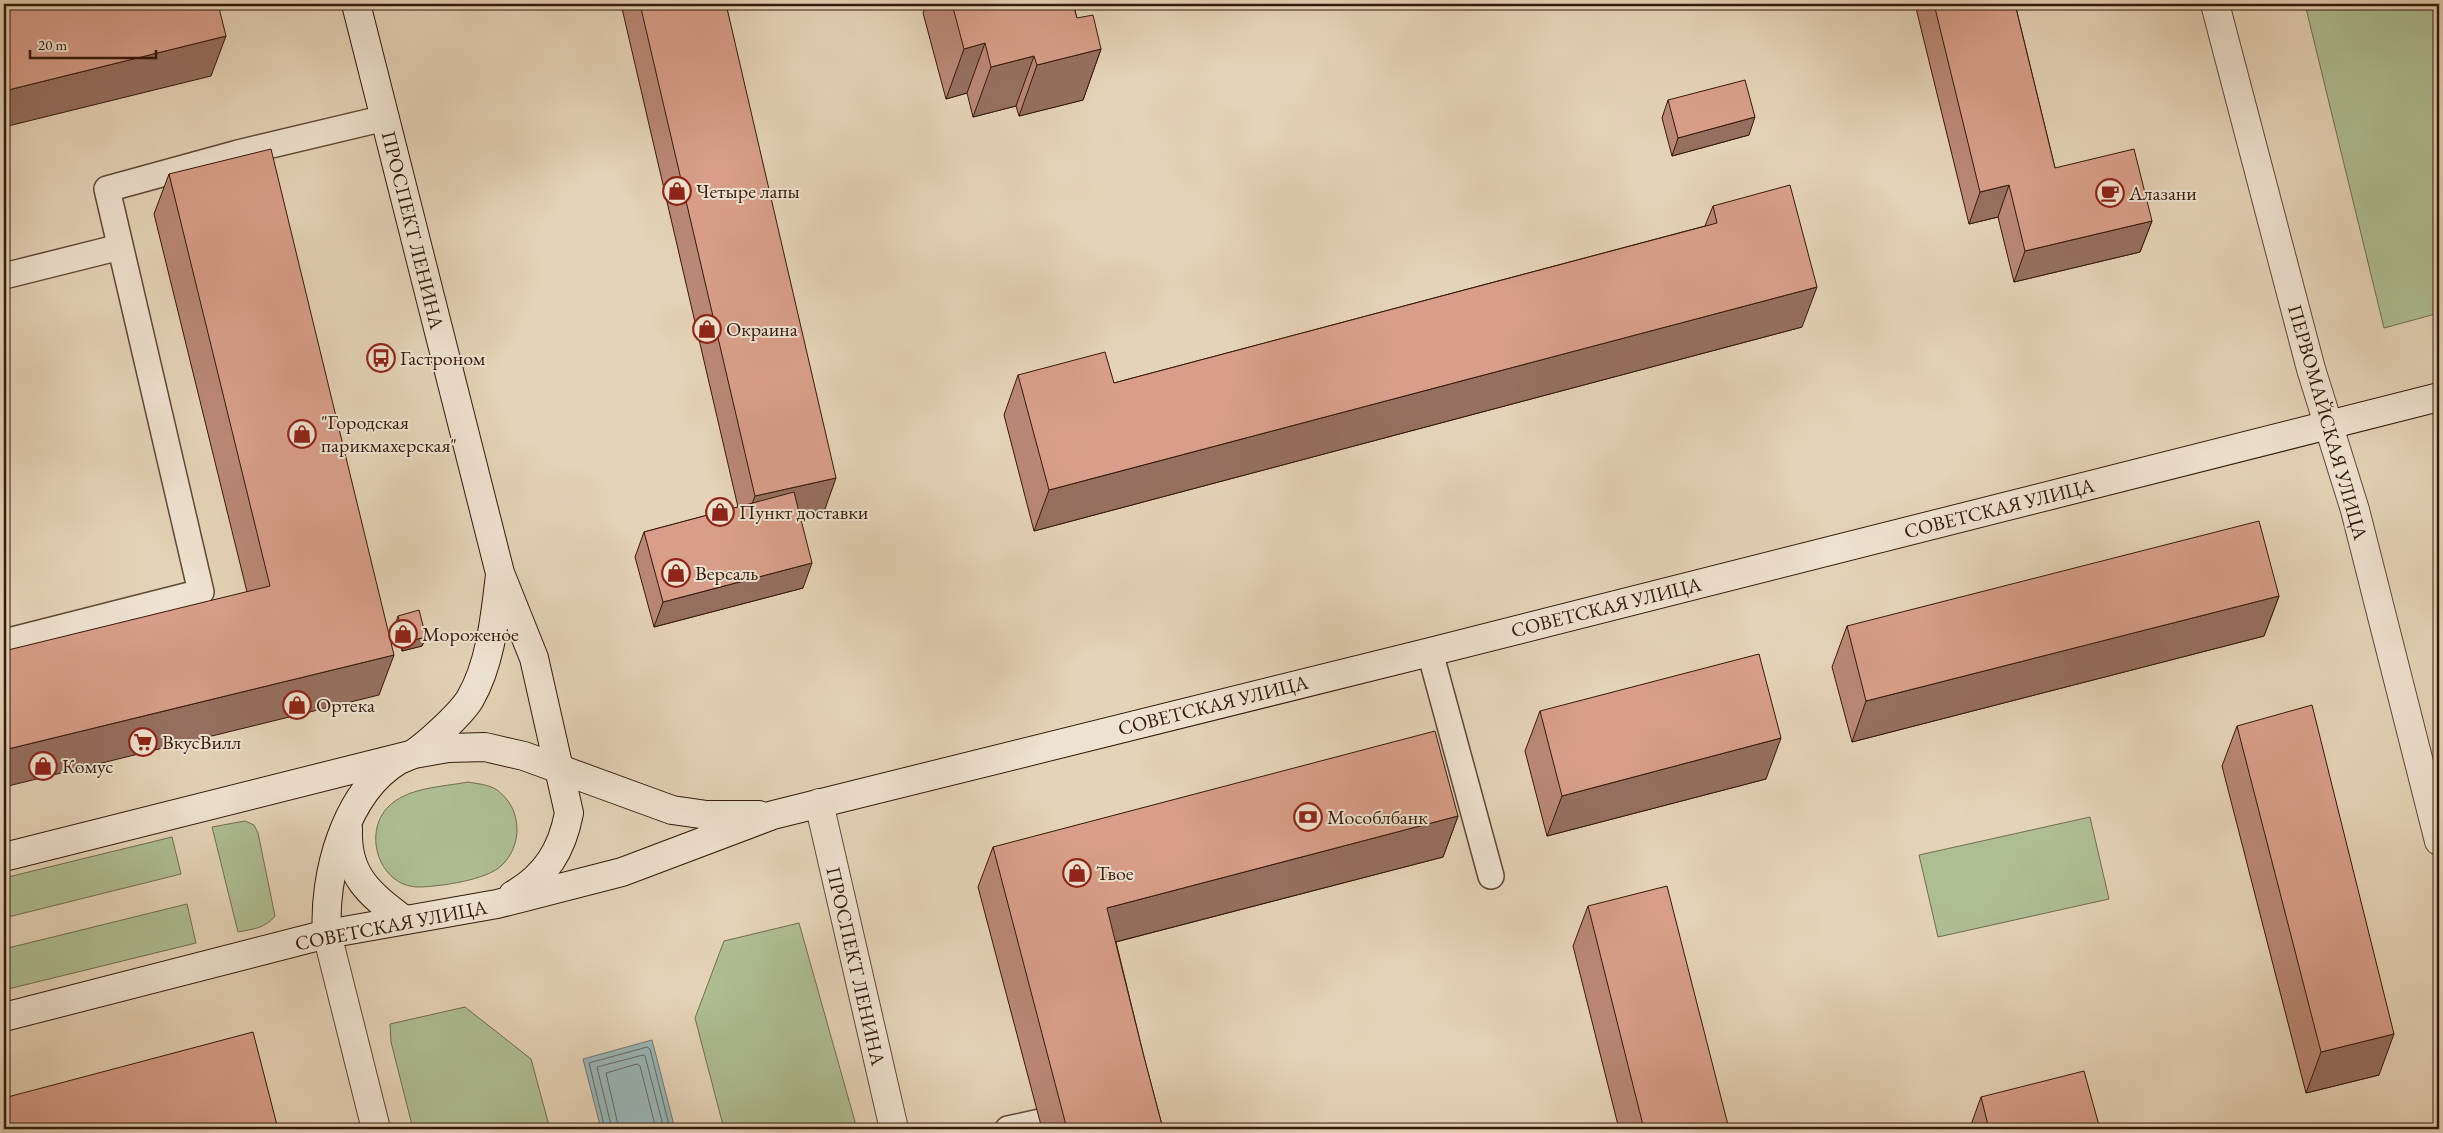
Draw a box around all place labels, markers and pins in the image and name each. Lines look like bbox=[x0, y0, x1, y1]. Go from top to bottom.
shop icon: Четыре лапы bbox=[662, 176, 692, 206]
place label: Четыре лапы bbox=[696, 178, 800, 204]
cafe icon: Алазани bbox=[2095, 178, 2125, 208]
place label: Алазани bbox=[2128, 180, 2197, 206]
shop icon: Окраина bbox=[692, 314, 722, 344]
place label: Окраина bbox=[726, 316, 798, 342]
bus stop icon: Гастроном bbox=[366, 343, 396, 373]
place label: Гастроном bbox=[400, 345, 486, 371]
place label: "Городская парикмахерская" bbox=[321, 409, 457, 458]
shop icon: "Городская парикмахерская" bbox=[287, 419, 317, 449]
shop icon: Пункт доставки bbox=[705, 497, 735, 527]
place label: Пункт доставки bbox=[739, 499, 869, 525]
shop icon: Версаль bbox=[661, 558, 691, 588]
place label: Версаль bbox=[695, 560, 758, 586]
shop icon: Мороженое bbox=[388, 619, 418, 649]
place label: Мороженое bbox=[422, 621, 519, 647]
shop icon: Ортека bbox=[282, 690, 312, 720]
place label: Ортека bbox=[316, 692, 375, 718]
supermarket icon: ВкусВилл bbox=[128, 727, 158, 757]
place label: ВкусВилл bbox=[162, 729, 242, 755]
shop icon: Комус bbox=[28, 751, 58, 781]
place label: Комус bbox=[62, 753, 113, 779]
bank icon: Мособлбанк bbox=[1293, 802, 1323, 832]
place label: Мособлбанк bbox=[1327, 804, 1428, 830]
shop icon: Твое bbox=[1062, 858, 1092, 888]
place label: Твое bbox=[1096, 860, 1134, 886]

